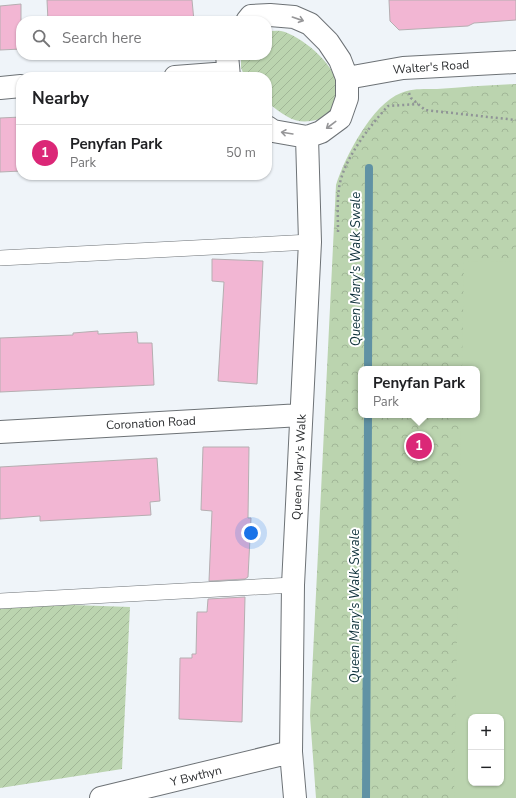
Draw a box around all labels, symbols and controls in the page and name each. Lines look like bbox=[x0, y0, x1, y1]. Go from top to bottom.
search box bbox=[16, 16, 272, 60]
one-way arrow bbox=[291, 16, 303, 24]
icon: search bbox=[30, 27, 52, 49]
text: Search here bbox=[62, 28, 142, 48]
street label: Walter's Road bbox=[392, 56, 470, 78]
text: Nearby bbox=[32, 87, 89, 110]
one-way arrow bbox=[325, 121, 336, 129]
one-way arrow bbox=[280, 129, 293, 137]
text: Penyfan Park bbox=[70, 134, 162, 154]
text: 1 bbox=[41, 144, 49, 162]
text: 50 m bbox=[226, 144, 256, 162]
text: Park bbox=[70, 154, 96, 172]
water label: Queen Mary's Walk Swale bbox=[347, 192, 365, 346]
popup bbox=[358, 366, 480, 418]
text: Penyfan Park bbox=[373, 373, 465, 393]
text: Park bbox=[373, 393, 399, 411]
street label: Coronation Road bbox=[106, 413, 196, 433]
street label: Queen Mary's Walk bbox=[288, 413, 310, 520]
pin: 1 bbox=[406, 431, 432, 461]
your location bbox=[241, 523, 261, 543]
water label: Queen Mary's Walk Swale bbox=[346, 529, 364, 683]
map controls bbox=[468, 714, 504, 786]
button: + bbox=[468, 714, 504, 750]
button: − bbox=[468, 750, 504, 786]
street label: Y Bwthyn bbox=[168, 762, 223, 790]

